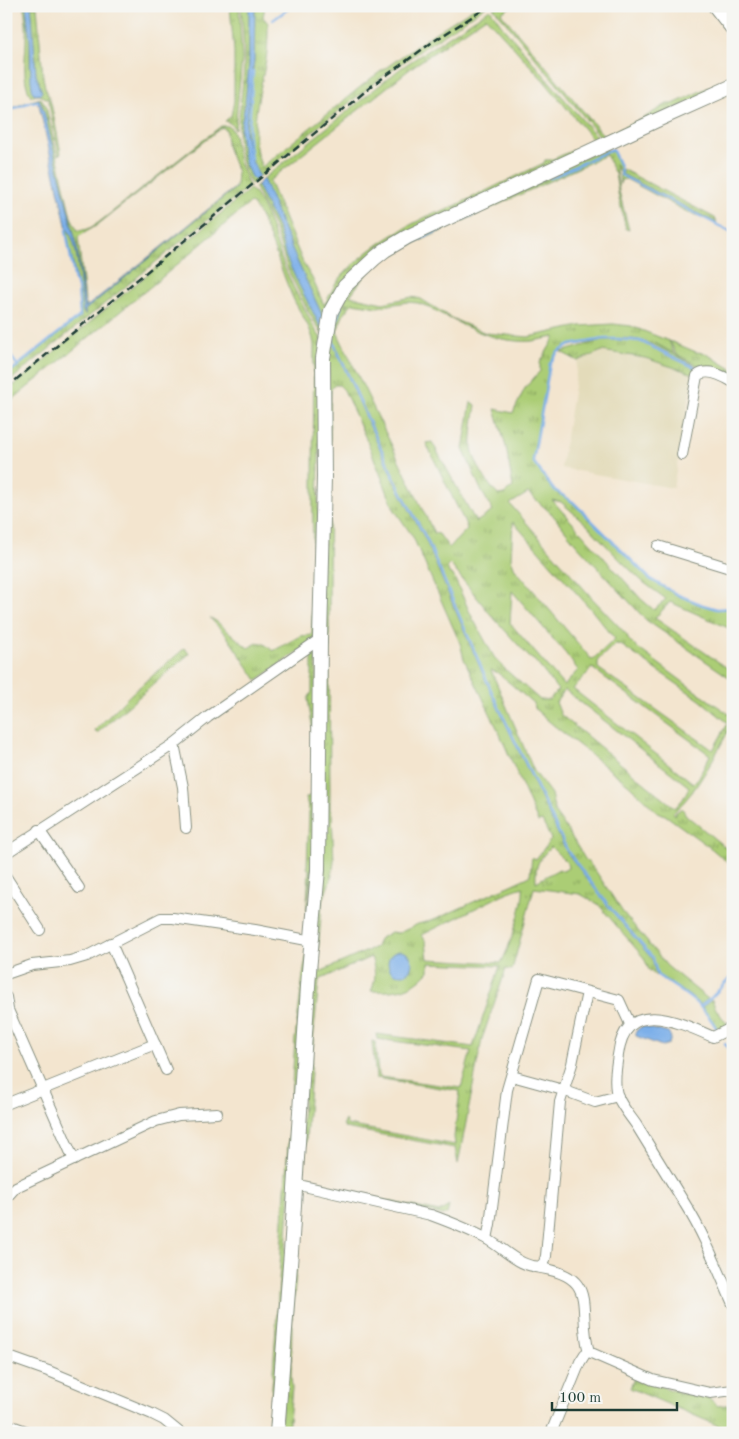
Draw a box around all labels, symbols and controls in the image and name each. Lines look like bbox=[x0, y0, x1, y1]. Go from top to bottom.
scale bar bbox=[552, 1379, 676, 1411]
text: 100 m bbox=[559, 1391, 601, 1406]

